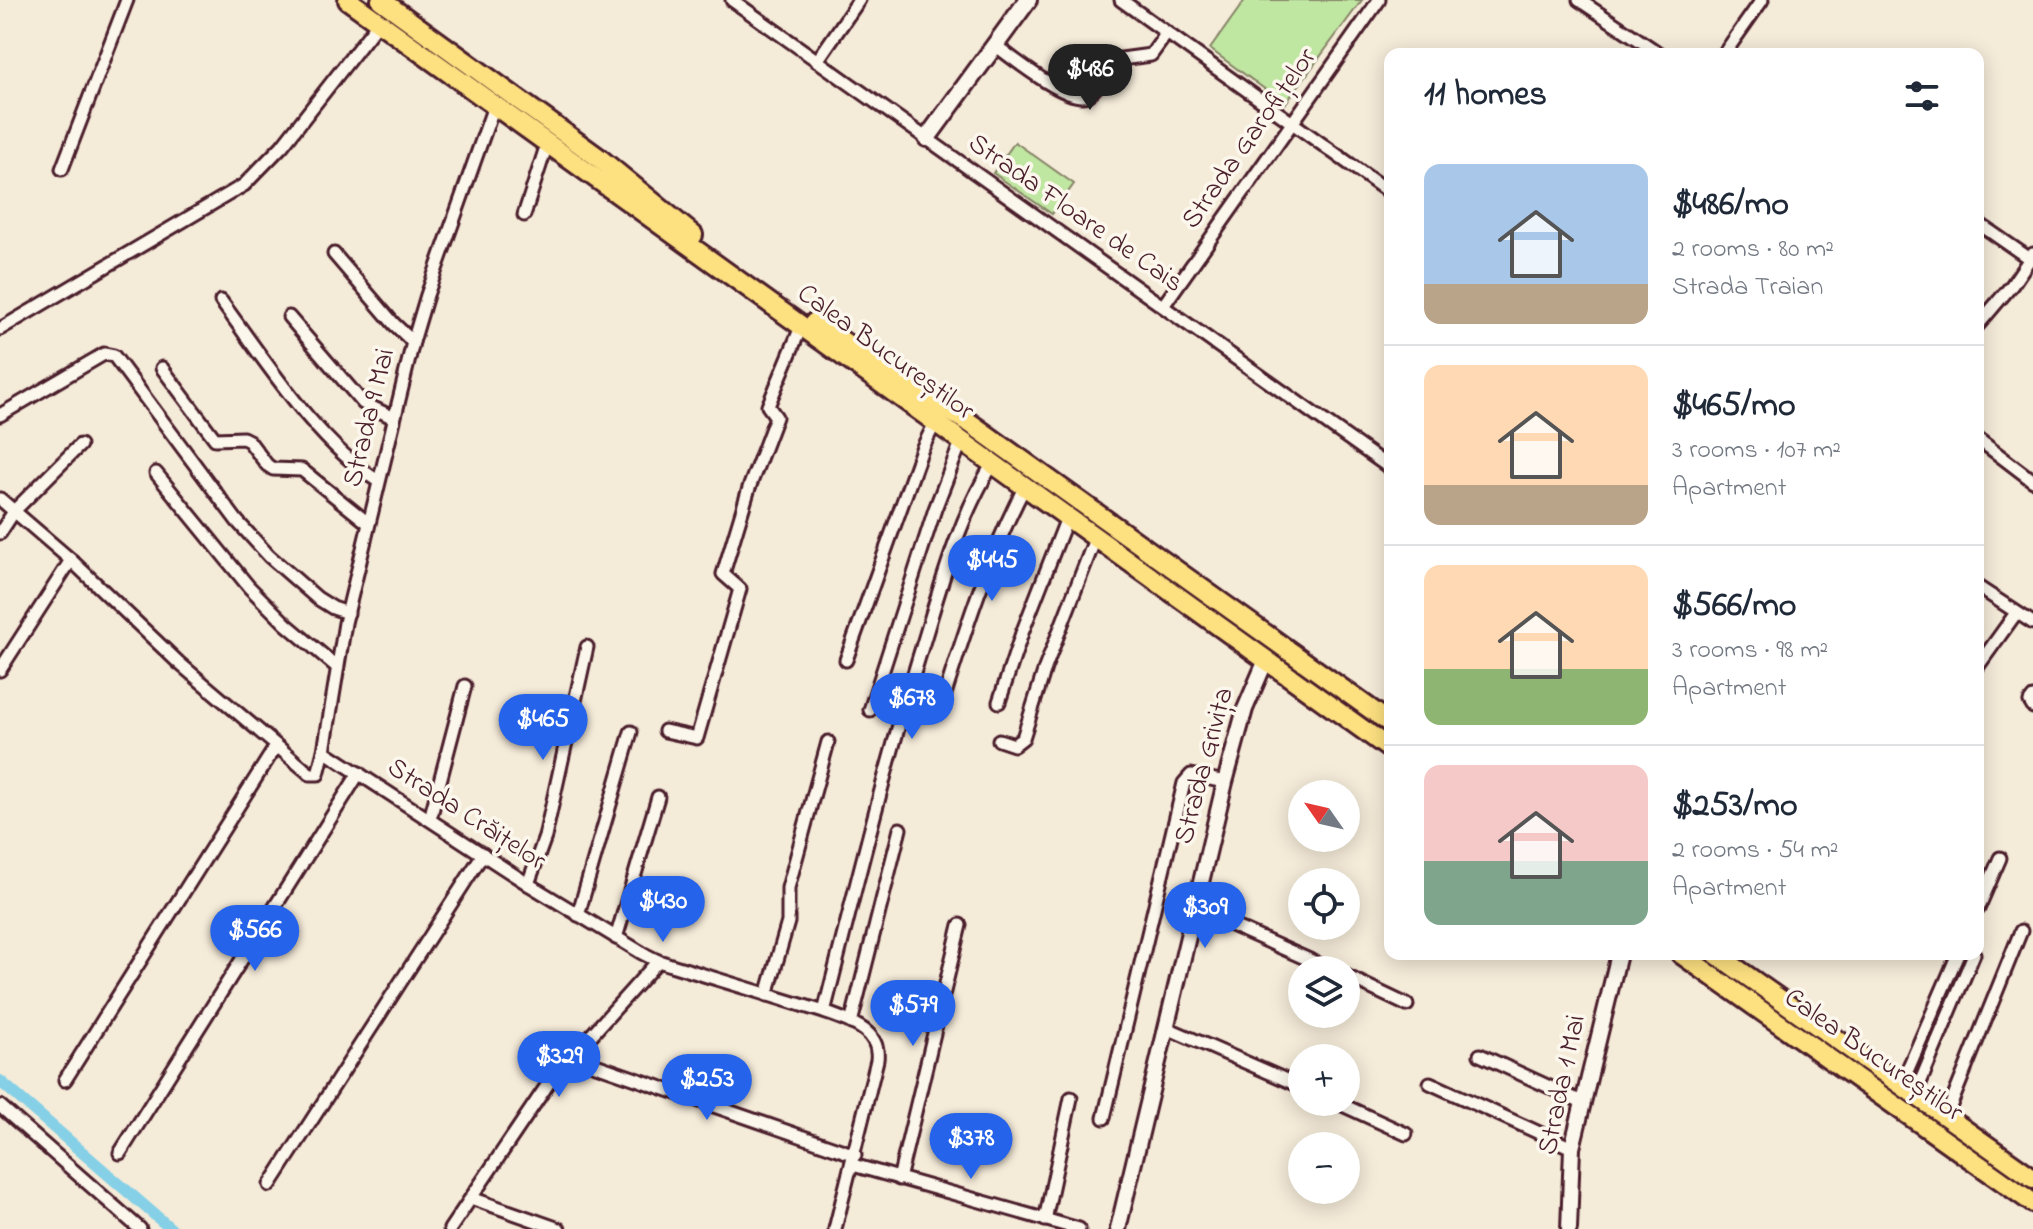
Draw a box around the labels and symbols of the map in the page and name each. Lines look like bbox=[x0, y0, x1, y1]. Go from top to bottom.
street label: Strada Garofițelor bbox=[1172, 40, 1328, 238]
pin: $486 bbox=[1043, 44, 1137, 112]
street label: Strada Floare de Cais bbox=[959, 124, 1191, 304]
street label: Calea Bucureștilor bbox=[788, 274, 983, 432]
street label: Strada 9 Mai bbox=[333, 344, 407, 492]
pin: $445 bbox=[945, 535, 1039, 603]
pin: $678 bbox=[865, 673, 959, 741]
street label: Strada Grivița bbox=[1164, 683, 1246, 849]
pin: $465 bbox=[496, 694, 590, 762]
street label: Strada Crăițelor bbox=[378, 748, 554, 882]
north arrow bbox=[1288, 780, 1360, 852]
pin: $430 bbox=[616, 876, 710, 944]
pin: $309 bbox=[1158, 882, 1252, 950]
pin: $566 bbox=[208, 905, 302, 973]
street label: Calea Bucureștilor bbox=[1775, 979, 1971, 1133]
pin: $579 bbox=[866, 980, 960, 1048]
street label: Strada 1 Mai bbox=[1528, 1011, 1598, 1159]
pin: $329 bbox=[512, 1031, 606, 1099]
pin: $253 bbox=[660, 1054, 754, 1122]
pin: $378 bbox=[924, 1113, 1018, 1181]

